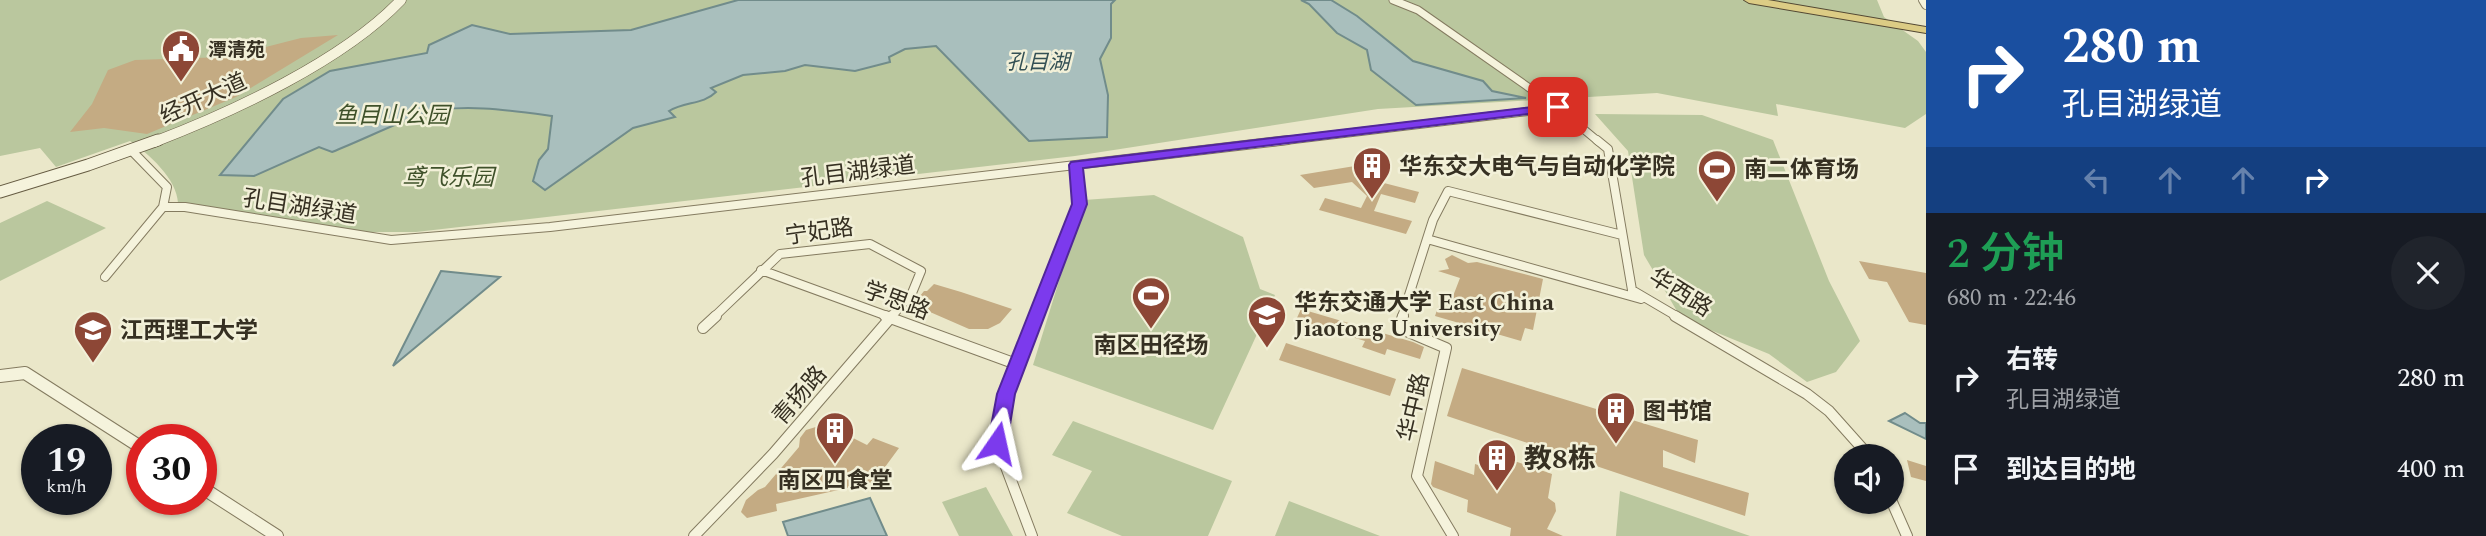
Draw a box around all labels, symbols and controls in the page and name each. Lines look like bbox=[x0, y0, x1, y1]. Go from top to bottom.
text: 280 m bbox=[2062, 10, 2201, 85]
public building icon: 潭清苑 bbox=[160, 28, 202, 83]
icon: right bbox=[1947, 28, 2038, 119]
place label: 潭清苑 bbox=[208, 36, 265, 65]
water label: 孔目湖 bbox=[1007, 47, 1072, 79]
street label: 经开大道 bbox=[154, 65, 253, 134]
pin bbox=[1528, 77, 1588, 137]
text: 孔目湖绿道 bbox=[2062, 81, 2222, 130]
icon: arrive bbox=[1539, 88, 1577, 126]
park label: 鱼目山公园 bbox=[335, 99, 453, 134]
building icon: 华东交大电气与自动化学院 bbox=[1351, 145, 1393, 200]
street label: 孔目湖绿道 bbox=[799, 148, 917, 197]
sports icon: 南二体育场 bbox=[1696, 148, 1738, 203]
place label: 华东交大电气与自动化学院 bbox=[1399, 150, 1675, 185]
place label: 南二体育场 bbox=[1744, 153, 1859, 188]
park label: 鸢飞乐园 bbox=[402, 161, 497, 196]
icon: left bbox=[2078, 161, 2116, 199]
icon: ahead bbox=[2151, 161, 2189, 199]
icon: ahead bbox=[2224, 161, 2262, 199]
icon: right bbox=[2297, 161, 2335, 199]
street label: 孔目湖绿道 bbox=[240, 181, 359, 234]
street label: 宁妃路 bbox=[783, 210, 856, 255]
text: 2 分钟 bbox=[1947, 223, 2064, 286]
button: close bbox=[2391, 236, 2465, 310]
street label: 华西路 bbox=[1642, 260, 1719, 326]
street label: 学思路 bbox=[858, 273, 935, 330]
sports icon: 南区田径场 bbox=[1130, 275, 1172, 330]
text: 680 m · 22:46 bbox=[1947, 281, 2076, 316]
place label: 华东交通大学 East China Jiaotong University bbox=[1294, 286, 1554, 347]
school or university icon: 华东交通大学 East China Jiaotong University bbox=[1246, 294, 1288, 349]
school or university icon: 江西理工大学 bbox=[72, 309, 114, 364]
place label: 江西理工大学 bbox=[120, 314, 258, 349]
place label: 南区田径场 bbox=[1094, 329, 1209, 364]
text: 右转 bbox=[2006, 340, 2058, 380]
street label: 青扬路 bbox=[764, 358, 836, 434]
text: 280 m bbox=[2397, 358, 2465, 398]
icon: right bbox=[1947, 359, 1985, 397]
street label: 华中路 bbox=[1390, 370, 1439, 445]
text: 孔目湖绿道 bbox=[2006, 383, 2121, 418]
building icon: 图书馆 bbox=[1595, 390, 1637, 445]
place label: 图书馆 bbox=[1643, 395, 1712, 430]
position arrow bbox=[960, 406, 1034, 480]
building icon: 南区四食堂 bbox=[814, 410, 856, 465]
speed limit sign: 30 bbox=[126, 424, 217, 515]
text: 19 bbox=[47, 434, 86, 487]
building icon: 教8栋 bbox=[1476, 437, 1518, 492]
place label: 教8栋 bbox=[1524, 438, 1596, 481]
map controls bbox=[1834, 444, 1904, 514]
button: sound bbox=[1834, 444, 1904, 514]
text: 400 m bbox=[2397, 449, 2465, 489]
icon: arrive bbox=[1947, 450, 1985, 488]
text: 到达目的地 bbox=[2006, 450, 2136, 490]
place label: 南区四食堂 bbox=[778, 464, 893, 499]
text: km/h bbox=[46, 473, 87, 500]

